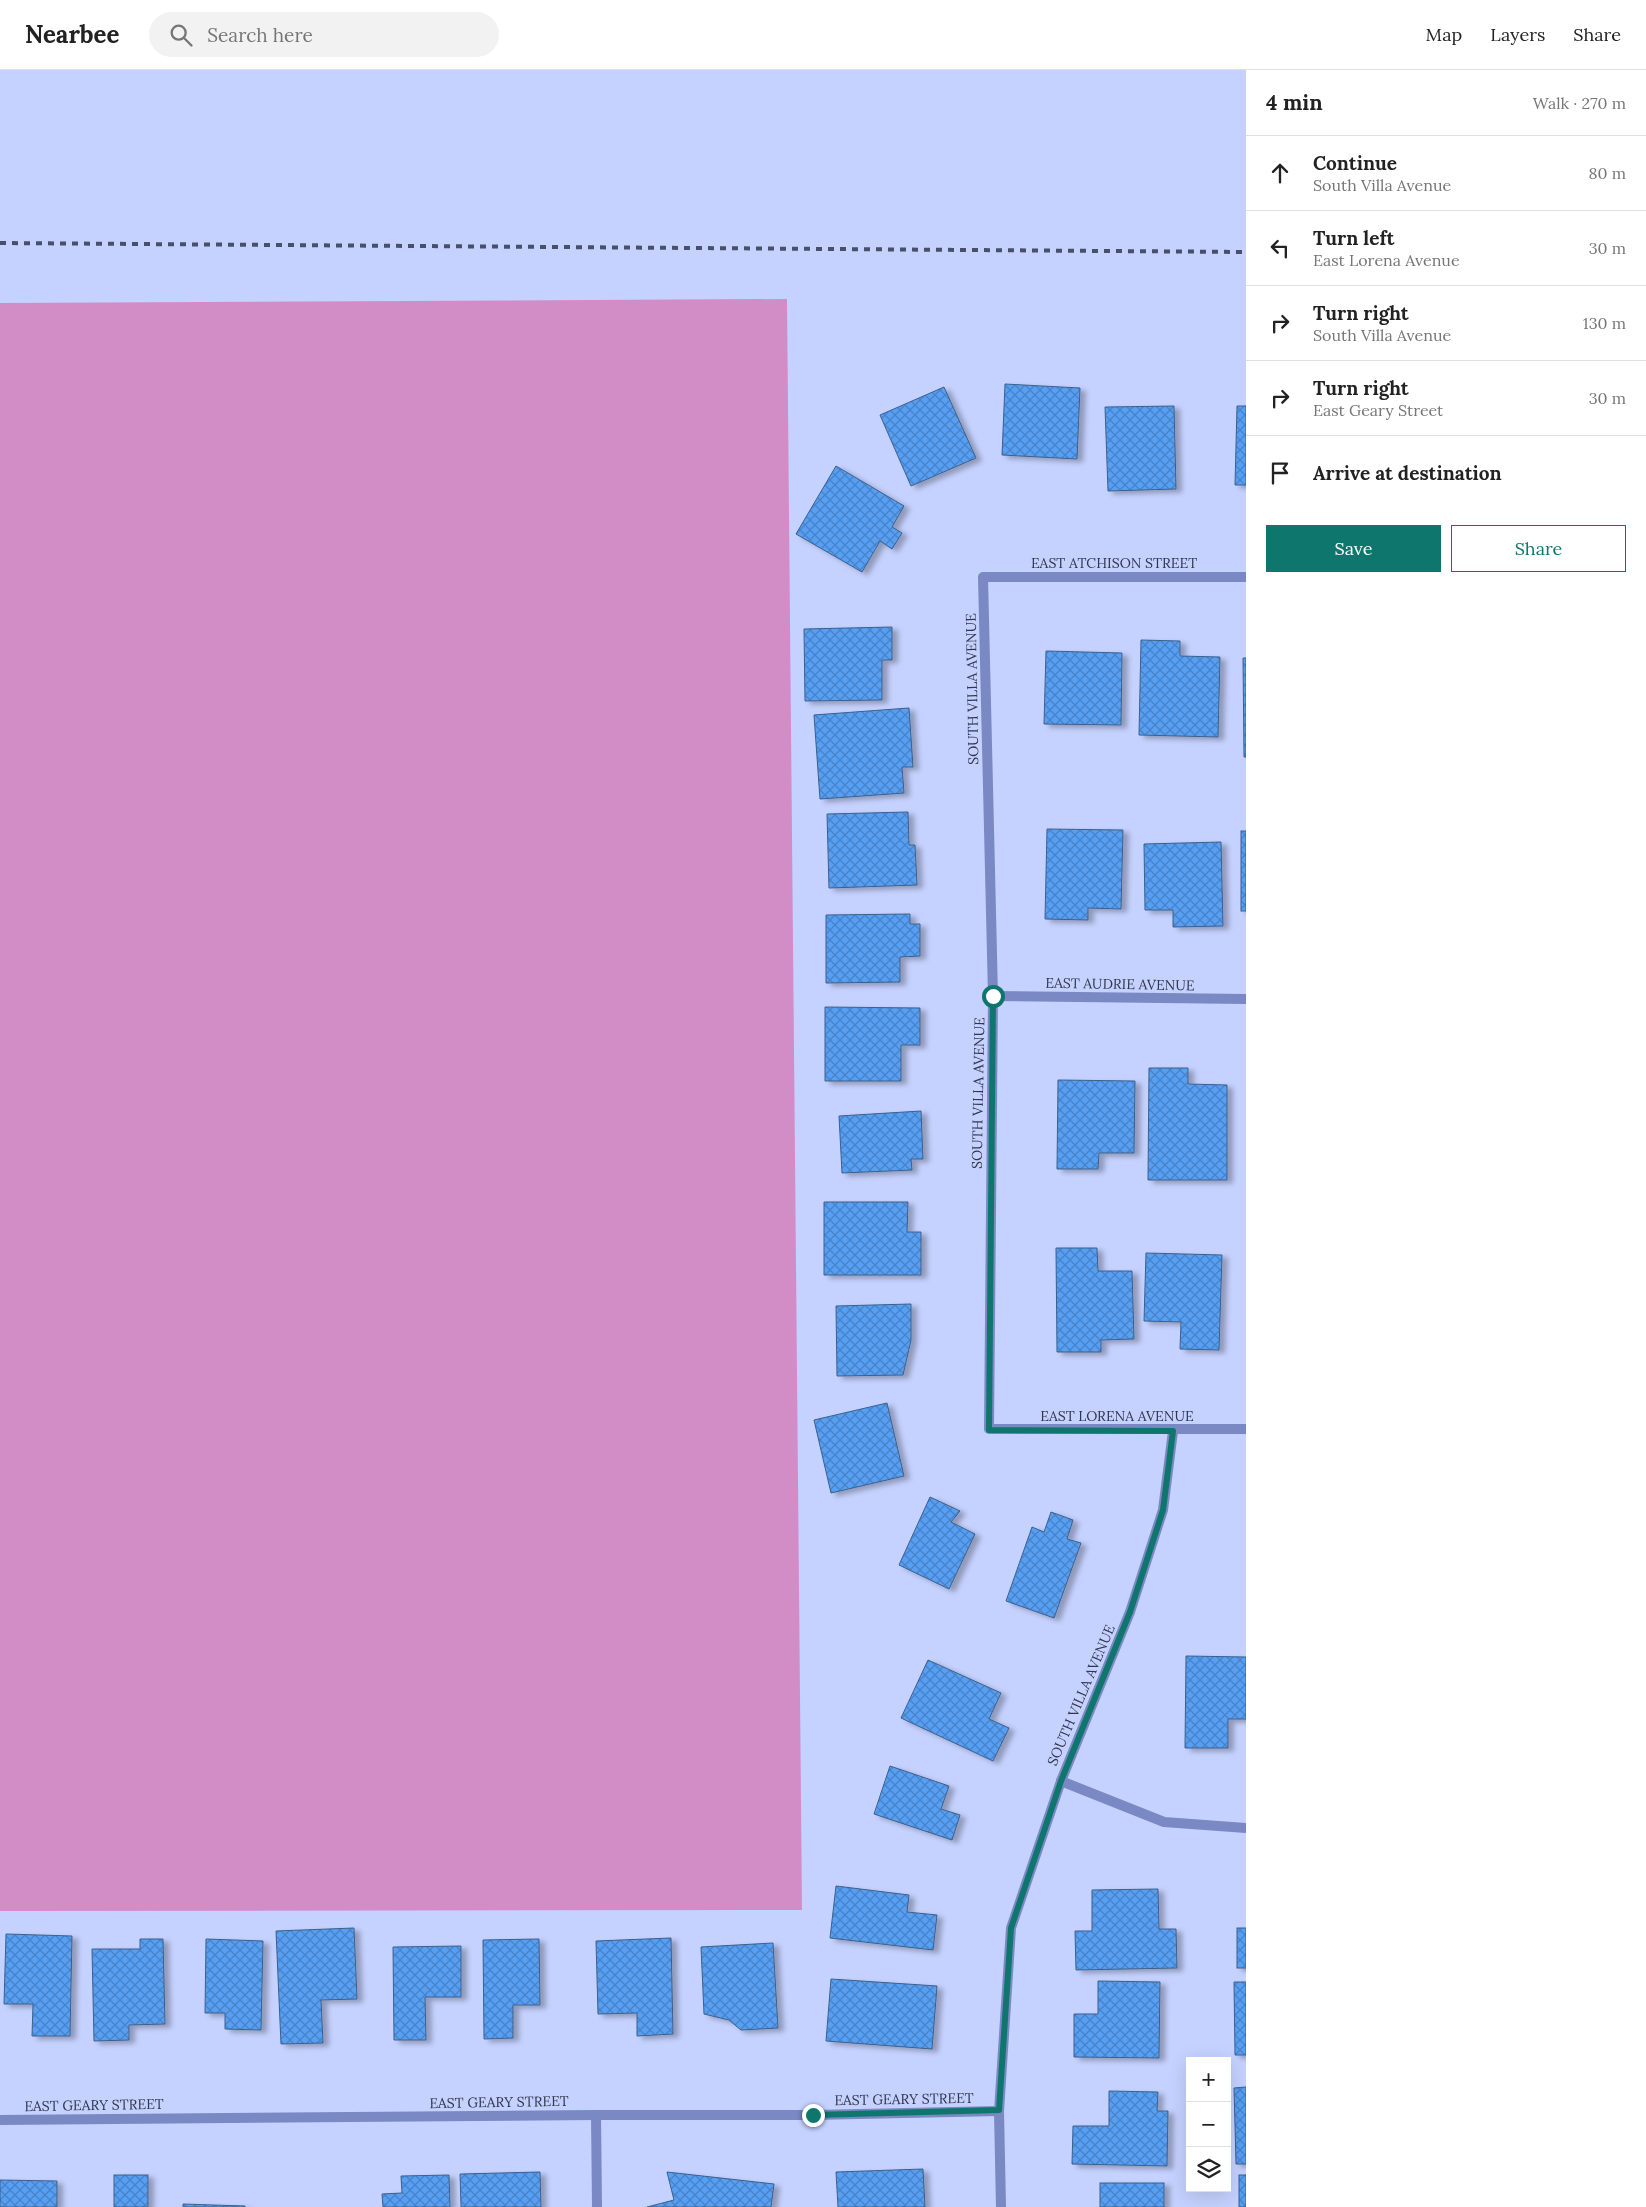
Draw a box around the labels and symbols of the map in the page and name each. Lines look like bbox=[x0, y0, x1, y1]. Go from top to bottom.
street label: EAST ATCHISON STREET bbox=[1031, 554, 1197, 572]
street label: SOUTH VILLA AVENUE bbox=[962, 613, 982, 765]
street label: EAST AUDRIE AVENUE bbox=[1045, 974, 1195, 994]
route start bbox=[982, 985, 1005, 1008]
street label: SOUTH VILLA AVENUE bbox=[968, 1017, 988, 1169]
street label: EAST LORENA AVENUE bbox=[1040, 1407, 1194, 1425]
street label: SOUTH VILLA AVENUE bbox=[1043, 1621, 1119, 1768]
street label: EAST GEARY STREET bbox=[834, 2089, 974, 2109]
street label: EAST GEARY STREET bbox=[429, 2092, 569, 2112]
street label: EAST GEARY STREET bbox=[24, 2095, 164, 2115]
route end bbox=[802, 2104, 825, 2127]

